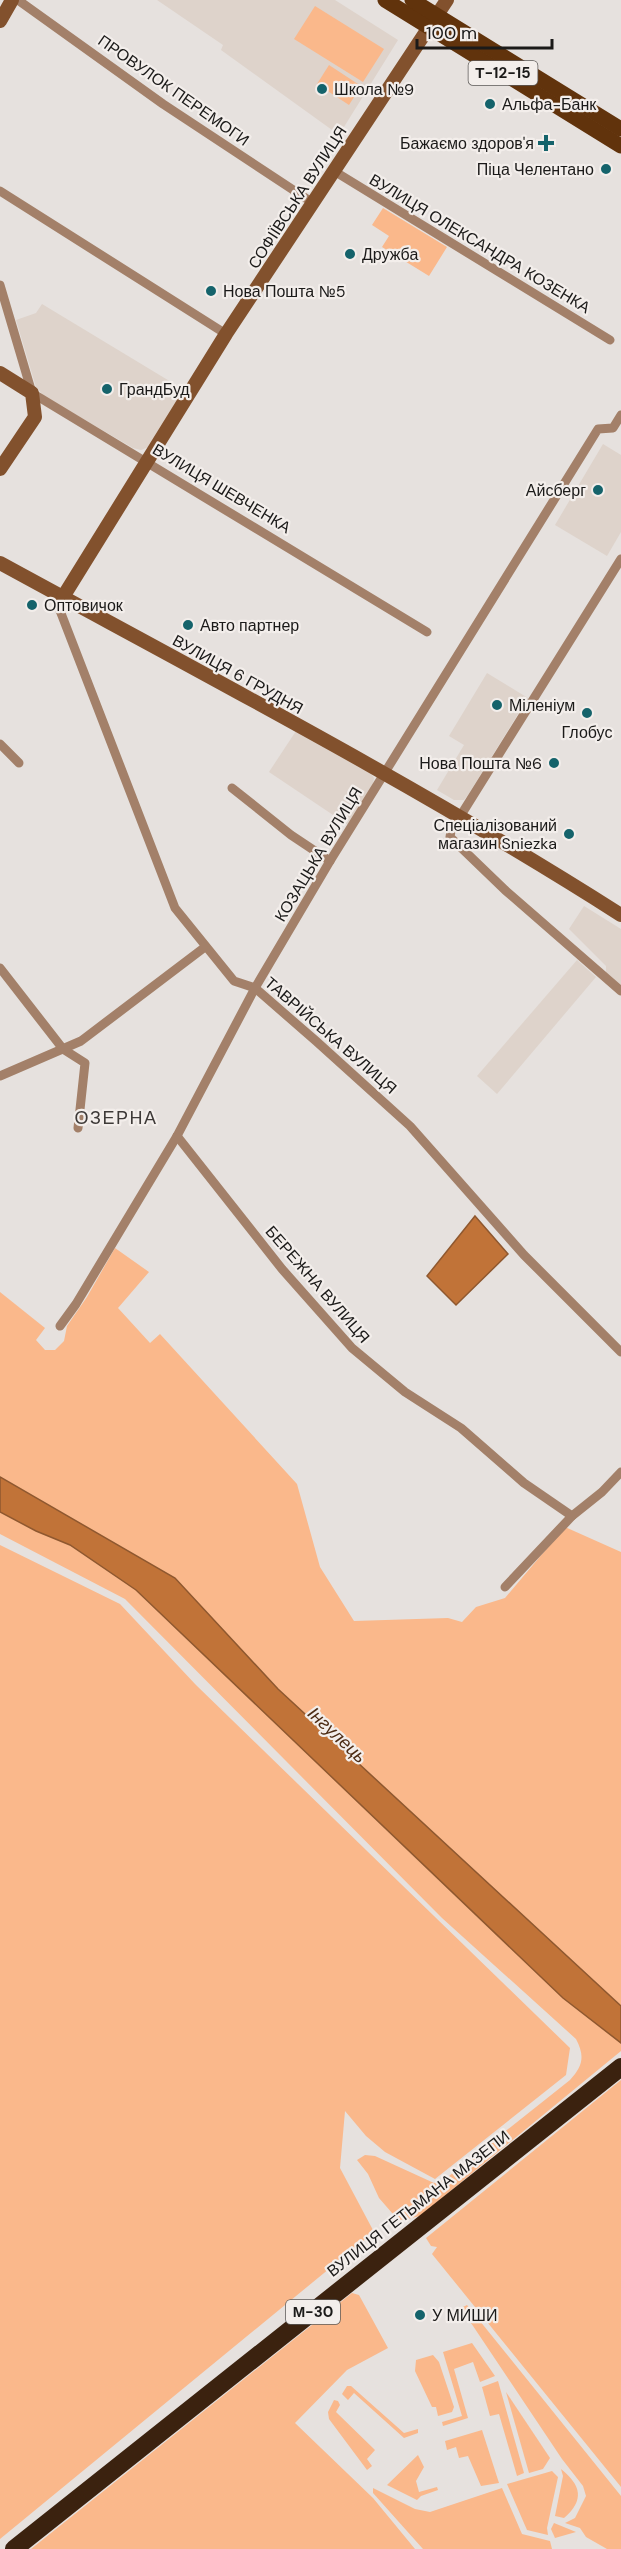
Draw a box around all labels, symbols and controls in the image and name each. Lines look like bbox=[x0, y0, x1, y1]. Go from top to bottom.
scale bar bbox=[417, 12, 552, 50]
text: 100 m bbox=[426, 21, 477, 45]
street label: ПРОВУЛОК ПЕРЕМОГИ bbox=[94, 30, 253, 151]
road number: Т-12-15 bbox=[468, 61, 538, 85]
place label: Школа №9 bbox=[334, 79, 414, 100]
marker: Школа №9 bbox=[315, 82, 329, 96]
place label: Альфа-Банк bbox=[502, 94, 597, 115]
marker: Альфа-Банк bbox=[483, 97, 497, 111]
street label: СОФІЇВСЬКА ВУЛИЦЯ bbox=[243, 122, 352, 273]
place label: Бажаємо здоров'я bbox=[400, 133, 534, 154]
marker: Бажаємо здоров'я bbox=[539, 136, 553, 150]
place label: Піца Челентано bbox=[477, 159, 594, 180]
marker: Піца Челентано bbox=[599, 162, 613, 176]
street label: ВУЛИЦЯ ОЛЕКСАНДРА КОЗЕНКА bbox=[365, 169, 594, 318]
place label: Дружба bbox=[362, 244, 418, 265]
marker: Дружба bbox=[343, 247, 357, 261]
place label: Нова Пошта №5 bbox=[223, 281, 345, 302]
marker: Нова Пошта №5 bbox=[204, 284, 218, 298]
place label: ГрандБуд bbox=[119, 379, 190, 400]
marker: ГрандБуд bbox=[100, 382, 114, 396]
street label: ВУЛИЦЯ ШЕВЧЕНКА bbox=[149, 439, 295, 538]
place label: Айсберг bbox=[526, 480, 586, 501]
marker: Айсберг bbox=[591, 483, 605, 497]
place label: Оптовичок bbox=[44, 595, 124, 616]
marker: Оптовичок bbox=[25, 598, 39, 612]
place label: Авто партнер bbox=[200, 615, 299, 636]
marker: Авто партнер bbox=[181, 618, 195, 632]
street label: ВУЛИЦЯ 6 ГРУДНЯ bbox=[169, 630, 307, 719]
place label: Міленіум bbox=[509, 695, 575, 716]
marker: Міленіум bbox=[490, 698, 504, 712]
marker: Глобус bbox=[580, 706, 594, 720]
place label: Глобус bbox=[562, 722, 612, 743]
place label: Нова Пошта №6 bbox=[419, 753, 542, 774]
marker: Нова Пошта №6 bbox=[547, 756, 561, 770]
street label: КОЗАЦЬКА ВУЛИЦЯ bbox=[270, 783, 367, 926]
place label: Спеціалізований магазин Sniezka bbox=[433, 815, 557, 854]
marker: Спеціалізований магазин Sniezka bbox=[562, 827, 576, 841]
street label: ТАВРІЙСЬКА ВУЛИЦЯ bbox=[260, 972, 401, 1099]
district label: ОЗЕРНА bbox=[75, 1106, 157, 1130]
street label: БЕРЕЖНА ВУЛИЦЯ bbox=[261, 1221, 374, 1347]
water label: Інгулець bbox=[302, 1701, 372, 1769]
street label: ВУЛИЦЯ ГЕТЬМАНА МАЗЕПИ bbox=[323, 2125, 514, 2281]
road number: М-30 bbox=[286, 2300, 340, 2324]
place label: У МИШИ bbox=[432, 2305, 497, 2326]
marker: У МИШИ bbox=[413, 2308, 427, 2322]

